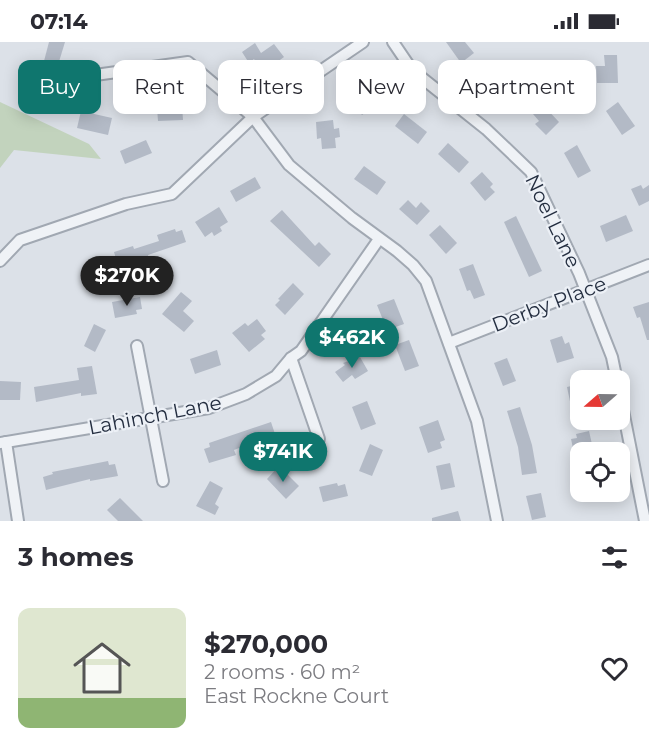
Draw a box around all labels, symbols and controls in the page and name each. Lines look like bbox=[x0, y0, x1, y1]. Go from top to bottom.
text: 07:14 bbox=[30, 8, 88, 35]
chip: Buy bbox=[18, 60, 101, 114]
chip: Rent bbox=[113, 60, 206, 114]
chip: Filters bbox=[218, 60, 324, 114]
chip: New bbox=[336, 60, 426, 114]
chip: Apartment bbox=[438, 60, 596, 114]
street label: Noel Lane bbox=[520, 170, 586, 272]
pin: $270K bbox=[85, 256, 169, 307]
text: $270K bbox=[95, 263, 159, 287]
street label: Derby Place bbox=[488, 271, 610, 337]
pin: $462K bbox=[310, 318, 394, 369]
text: $462K bbox=[319, 325, 385, 349]
north arrow bbox=[570, 370, 630, 430]
map controls bbox=[570, 370, 630, 502]
street label: Lahinch Lane bbox=[86, 390, 224, 440]
pin: $741K bbox=[241, 432, 325, 483]
text: $741K bbox=[253, 439, 313, 463]
button: locate bbox=[570, 442, 630, 502]
text: 3 homes bbox=[18, 541, 133, 573]
icon: filters bbox=[598, 541, 631, 574]
text: $270,000 bbox=[204, 628, 328, 660]
icon: home bbox=[66, 632, 138, 704]
icon: heart bbox=[598, 652, 631, 685]
text: 2 rooms · 60 m² bbox=[204, 660, 360, 684]
text: East Rockne Court bbox=[204, 684, 389, 708]

